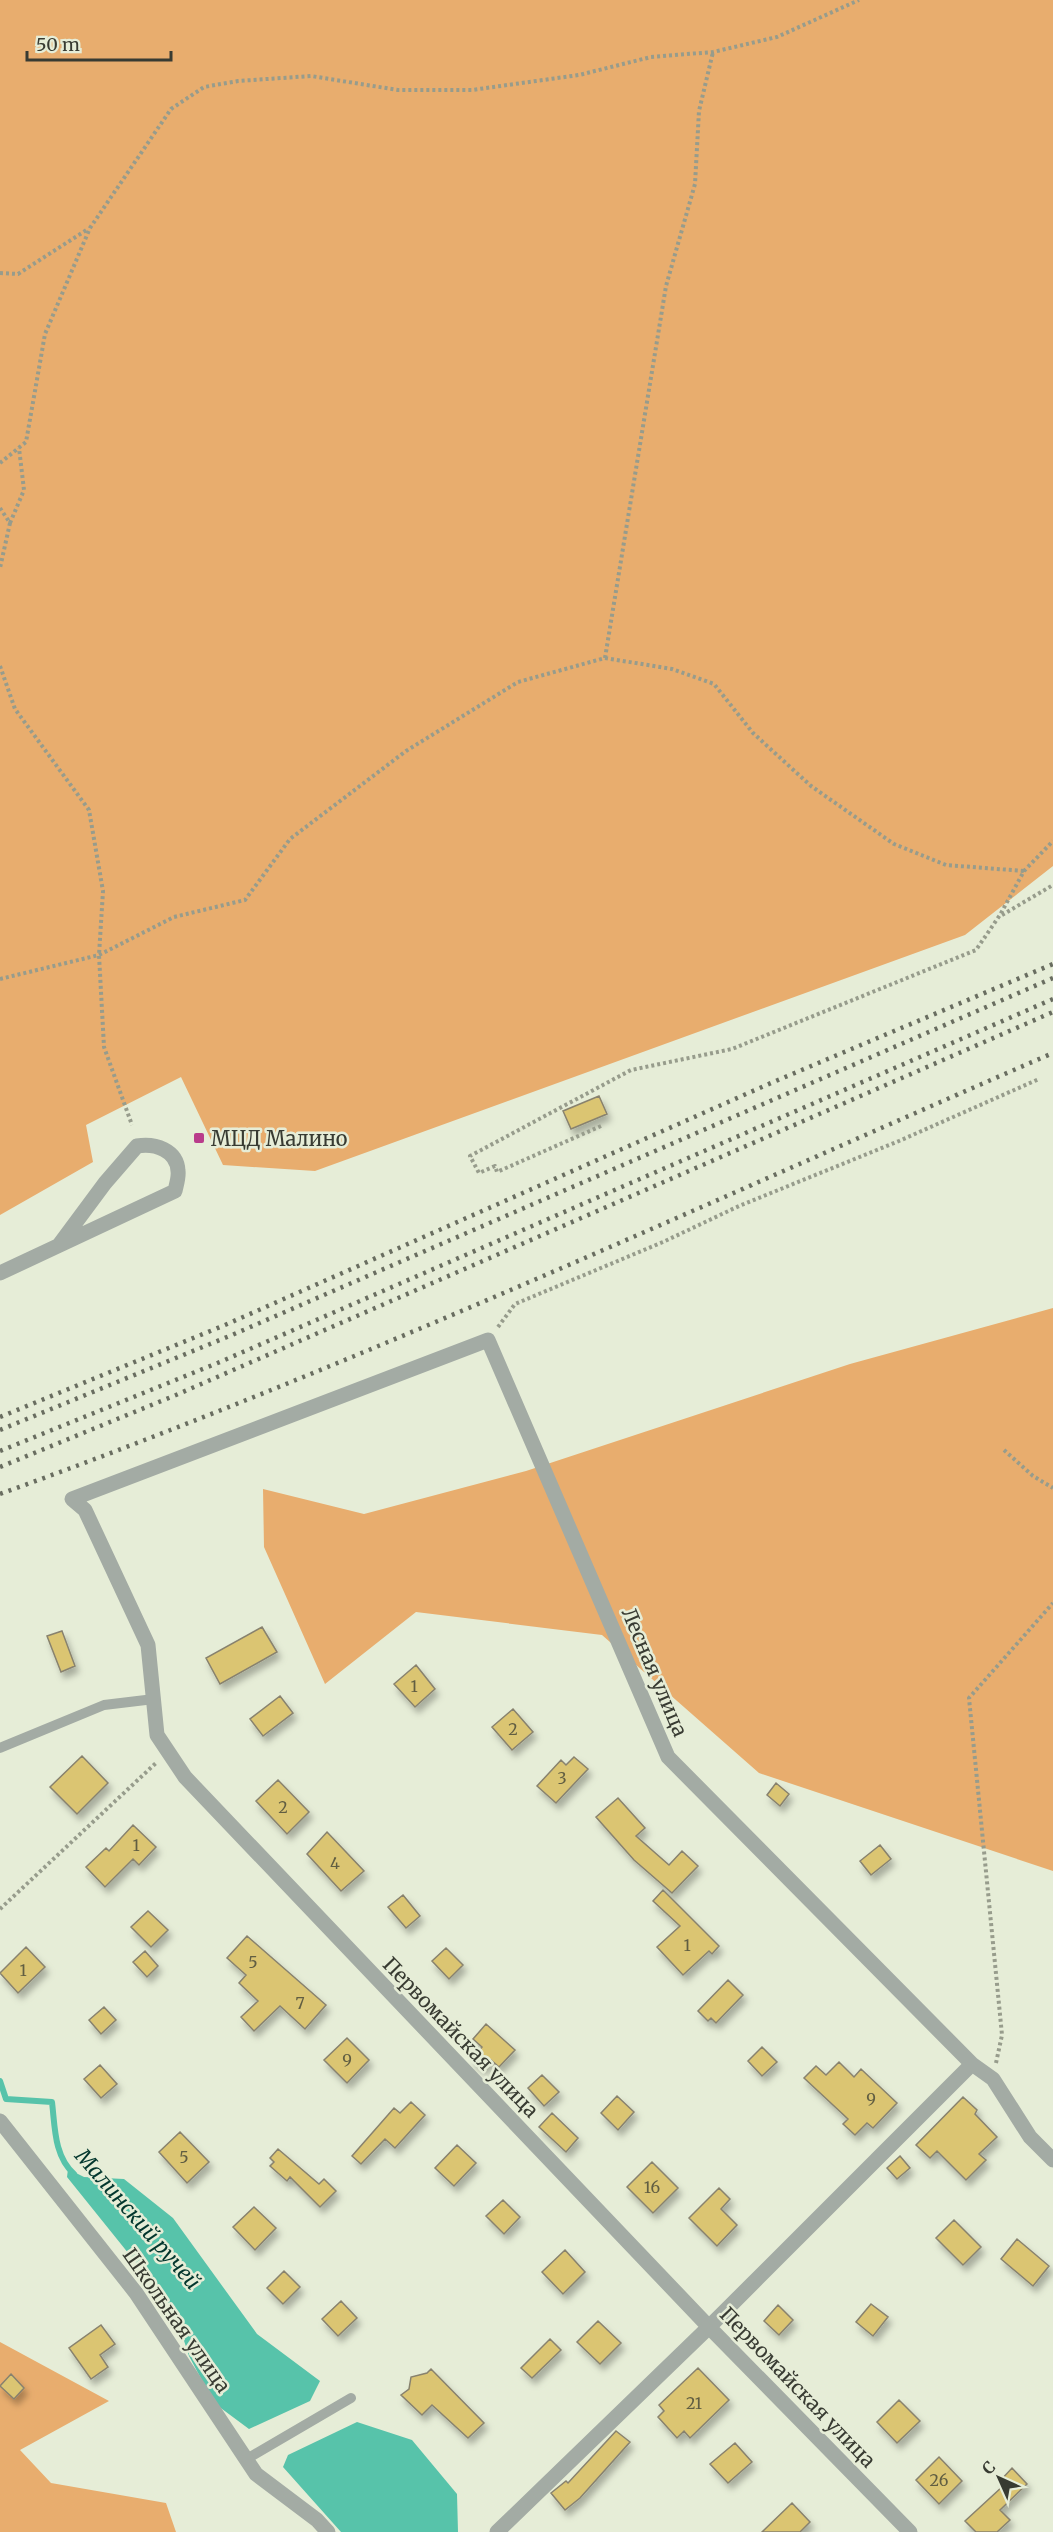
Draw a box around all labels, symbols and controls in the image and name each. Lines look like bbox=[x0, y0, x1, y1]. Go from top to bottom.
scale bar bbox=[27, 24, 171, 62]
text: 50 m bbox=[36, 33, 80, 56]
place label: МЦД Малино bbox=[211, 1126, 348, 1151]
marker: МЦД Малино bbox=[192, 1131, 206, 1145]
street label: Лесная улица bbox=[617, 1604, 693, 1740]
house number: 1 bbox=[410, 1676, 418, 1696]
house number: 2 bbox=[508, 1719, 518, 1739]
house number: 3 bbox=[557, 1768, 567, 1788]
house number: 2 bbox=[278, 1797, 288, 1817]
house number: 1 bbox=[132, 1835, 140, 1855]
house number: 4 bbox=[330, 1853, 340, 1873]
house number: 1 bbox=[683, 1935, 691, 1955]
house number: 5 bbox=[248, 1952, 258, 1972]
street label: Первомайская улица bbox=[378, 1952, 544, 2123]
house number: 1 bbox=[19, 1960, 27, 1980]
house number: 7 bbox=[295, 1993, 305, 2013]
house number: 9 bbox=[342, 2050, 352, 2070]
house number: 9 bbox=[866, 2089, 876, 2109]
water label: Малинский ручей bbox=[69, 2142, 207, 2295]
house number: 5 bbox=[179, 2147, 189, 2167]
house number: 16 bbox=[644, 2177, 660, 2197]
street label: Школьная улица bbox=[118, 2243, 236, 2397]
street label: Первомайская улица bbox=[715, 2302, 881, 2473]
house number: 21 bbox=[686, 2393, 702, 2413]
north arrow bbox=[969, 2448, 1029, 2508]
text: С bbox=[978, 2457, 999, 2478]
house number: 26 bbox=[930, 2470, 949, 2490]

